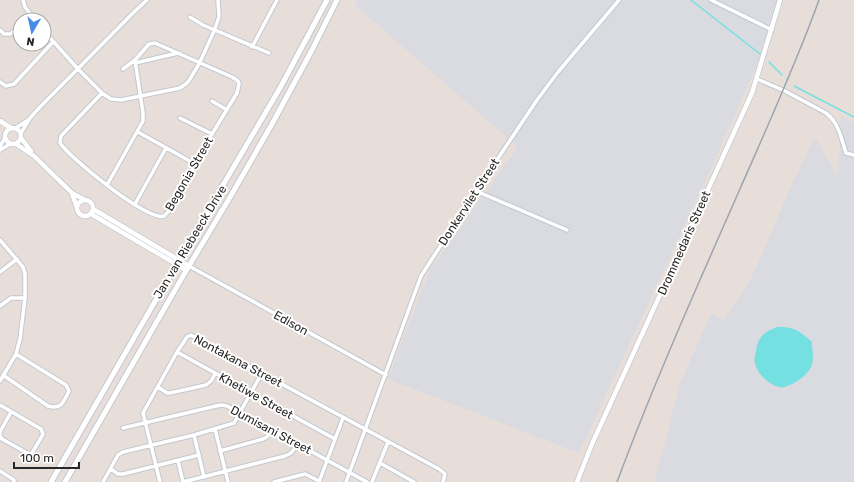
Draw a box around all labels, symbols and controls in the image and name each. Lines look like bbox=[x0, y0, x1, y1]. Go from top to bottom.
north arrow bbox=[12, 12, 52, 52]
text: N bbox=[26, 34, 35, 48]
street label: Begonia Street bbox=[162, 134, 216, 214]
street label: Donkervilet Street bbox=[436, 156, 503, 248]
street label: Jan van Riebeeck Drive bbox=[151, 182, 230, 301]
street label: Drommedaris Street bbox=[655, 188, 713, 297]
street label: Edison bbox=[271, 308, 311, 338]
street label: Nontakana Street bbox=[191, 332, 285, 390]
street label: Khetiwe Street bbox=[216, 370, 296, 422]
street label: Dumisani Street bbox=[228, 403, 314, 457]
scale bar bbox=[14, 444, 79, 470]
text: 100 m bbox=[20, 451, 54, 465]

